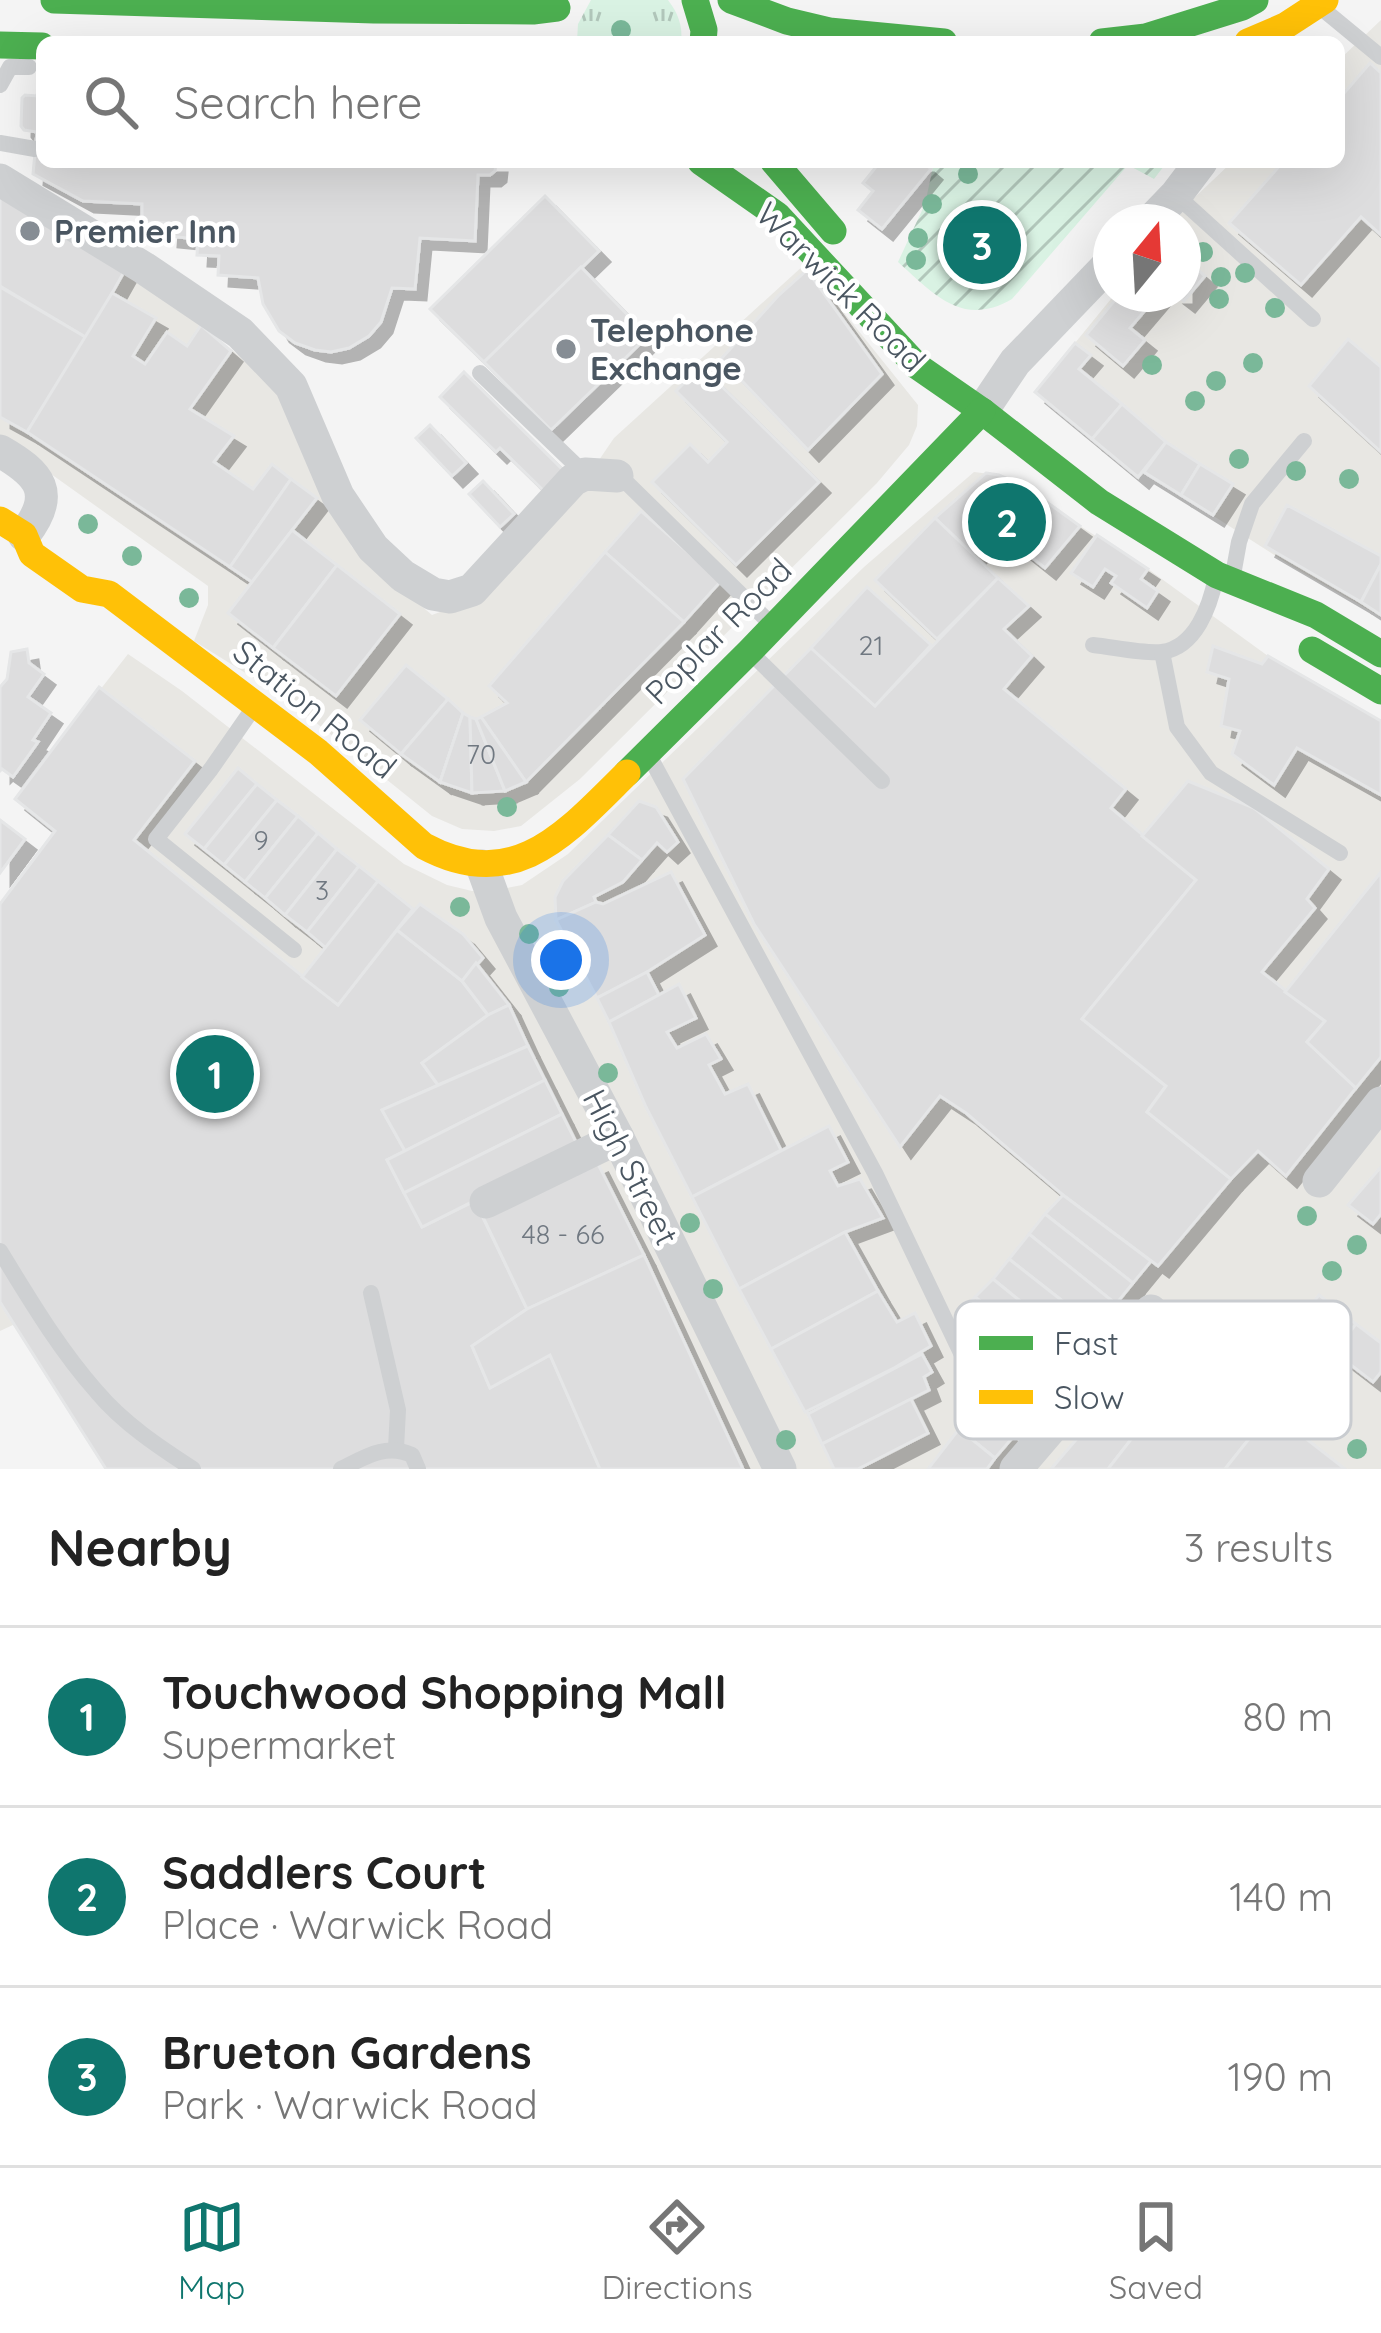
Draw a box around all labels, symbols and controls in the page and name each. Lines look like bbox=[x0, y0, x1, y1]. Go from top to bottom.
search box bbox=[36, 36, 1345, 168]
icon: search bbox=[78, 69, 144, 135]
text: Search here bbox=[174, 74, 422, 130]
street label: Warwick Road bbox=[748, 193, 935, 380]
pin: 3 bbox=[943, 200, 1021, 290]
north arrow bbox=[1093, 204, 1201, 312]
place label: Premier Inn bbox=[54, 210, 237, 251]
marker: Premier Inn bbox=[17, 218, 43, 244]
place label: Telephone Exchange bbox=[590, 309, 754, 388]
marker: Telephone Exchange bbox=[553, 336, 579, 362]
pin: 2 bbox=[968, 477, 1046, 567]
street label: Poplar Road bbox=[636, 549, 799, 712]
house number: 21 bbox=[859, 628, 883, 662]
street label: Station Road bbox=[226, 630, 405, 787]
house number: 70 bbox=[466, 737, 496, 771]
house number: 9 bbox=[253, 823, 269, 857]
house number: 3 bbox=[315, 873, 329, 907]
your location bbox=[531, 930, 591, 990]
pin: 1 bbox=[176, 1029, 254, 1119]
street label: High Street bbox=[575, 1082, 688, 1252]
house number: 48 - 66 bbox=[521, 1217, 605, 1251]
legend bbox=[955, 1301, 1351, 1439]
text: Fast bbox=[1054, 1322, 1119, 1363]
text: Slow bbox=[1054, 1376, 1125, 1417]
text: Nearby bbox=[48, 1515, 232, 1579]
text: 3 results bbox=[1184, 1523, 1333, 1572]
text: Touchwood Shopping Mall bbox=[162, 1664, 727, 1720]
text: 1 bbox=[79, 1692, 95, 1741]
text: 80 m bbox=[1243, 1692, 1333, 1741]
text: Supermarket bbox=[162, 1720, 396, 1769]
text: Saddlers Court bbox=[162, 1844, 486, 1900]
text: 2 bbox=[76, 1872, 98, 1921]
text: 140 m bbox=[1229, 1872, 1333, 1921]
text: Place · Warwick Road bbox=[162, 1900, 553, 1949]
text: Brueton Gardens bbox=[162, 2024, 532, 2080]
text: 3 bbox=[77, 2052, 97, 2101]
text: 190 m bbox=[1227, 2052, 1333, 2101]
text: Park · Warwick Road bbox=[162, 2080, 538, 2129]
tab: Map bbox=[178, 2194, 245, 2307]
tab: Directions bbox=[601, 2194, 753, 2307]
tab: Saved bbox=[1109, 2194, 1203, 2307]

